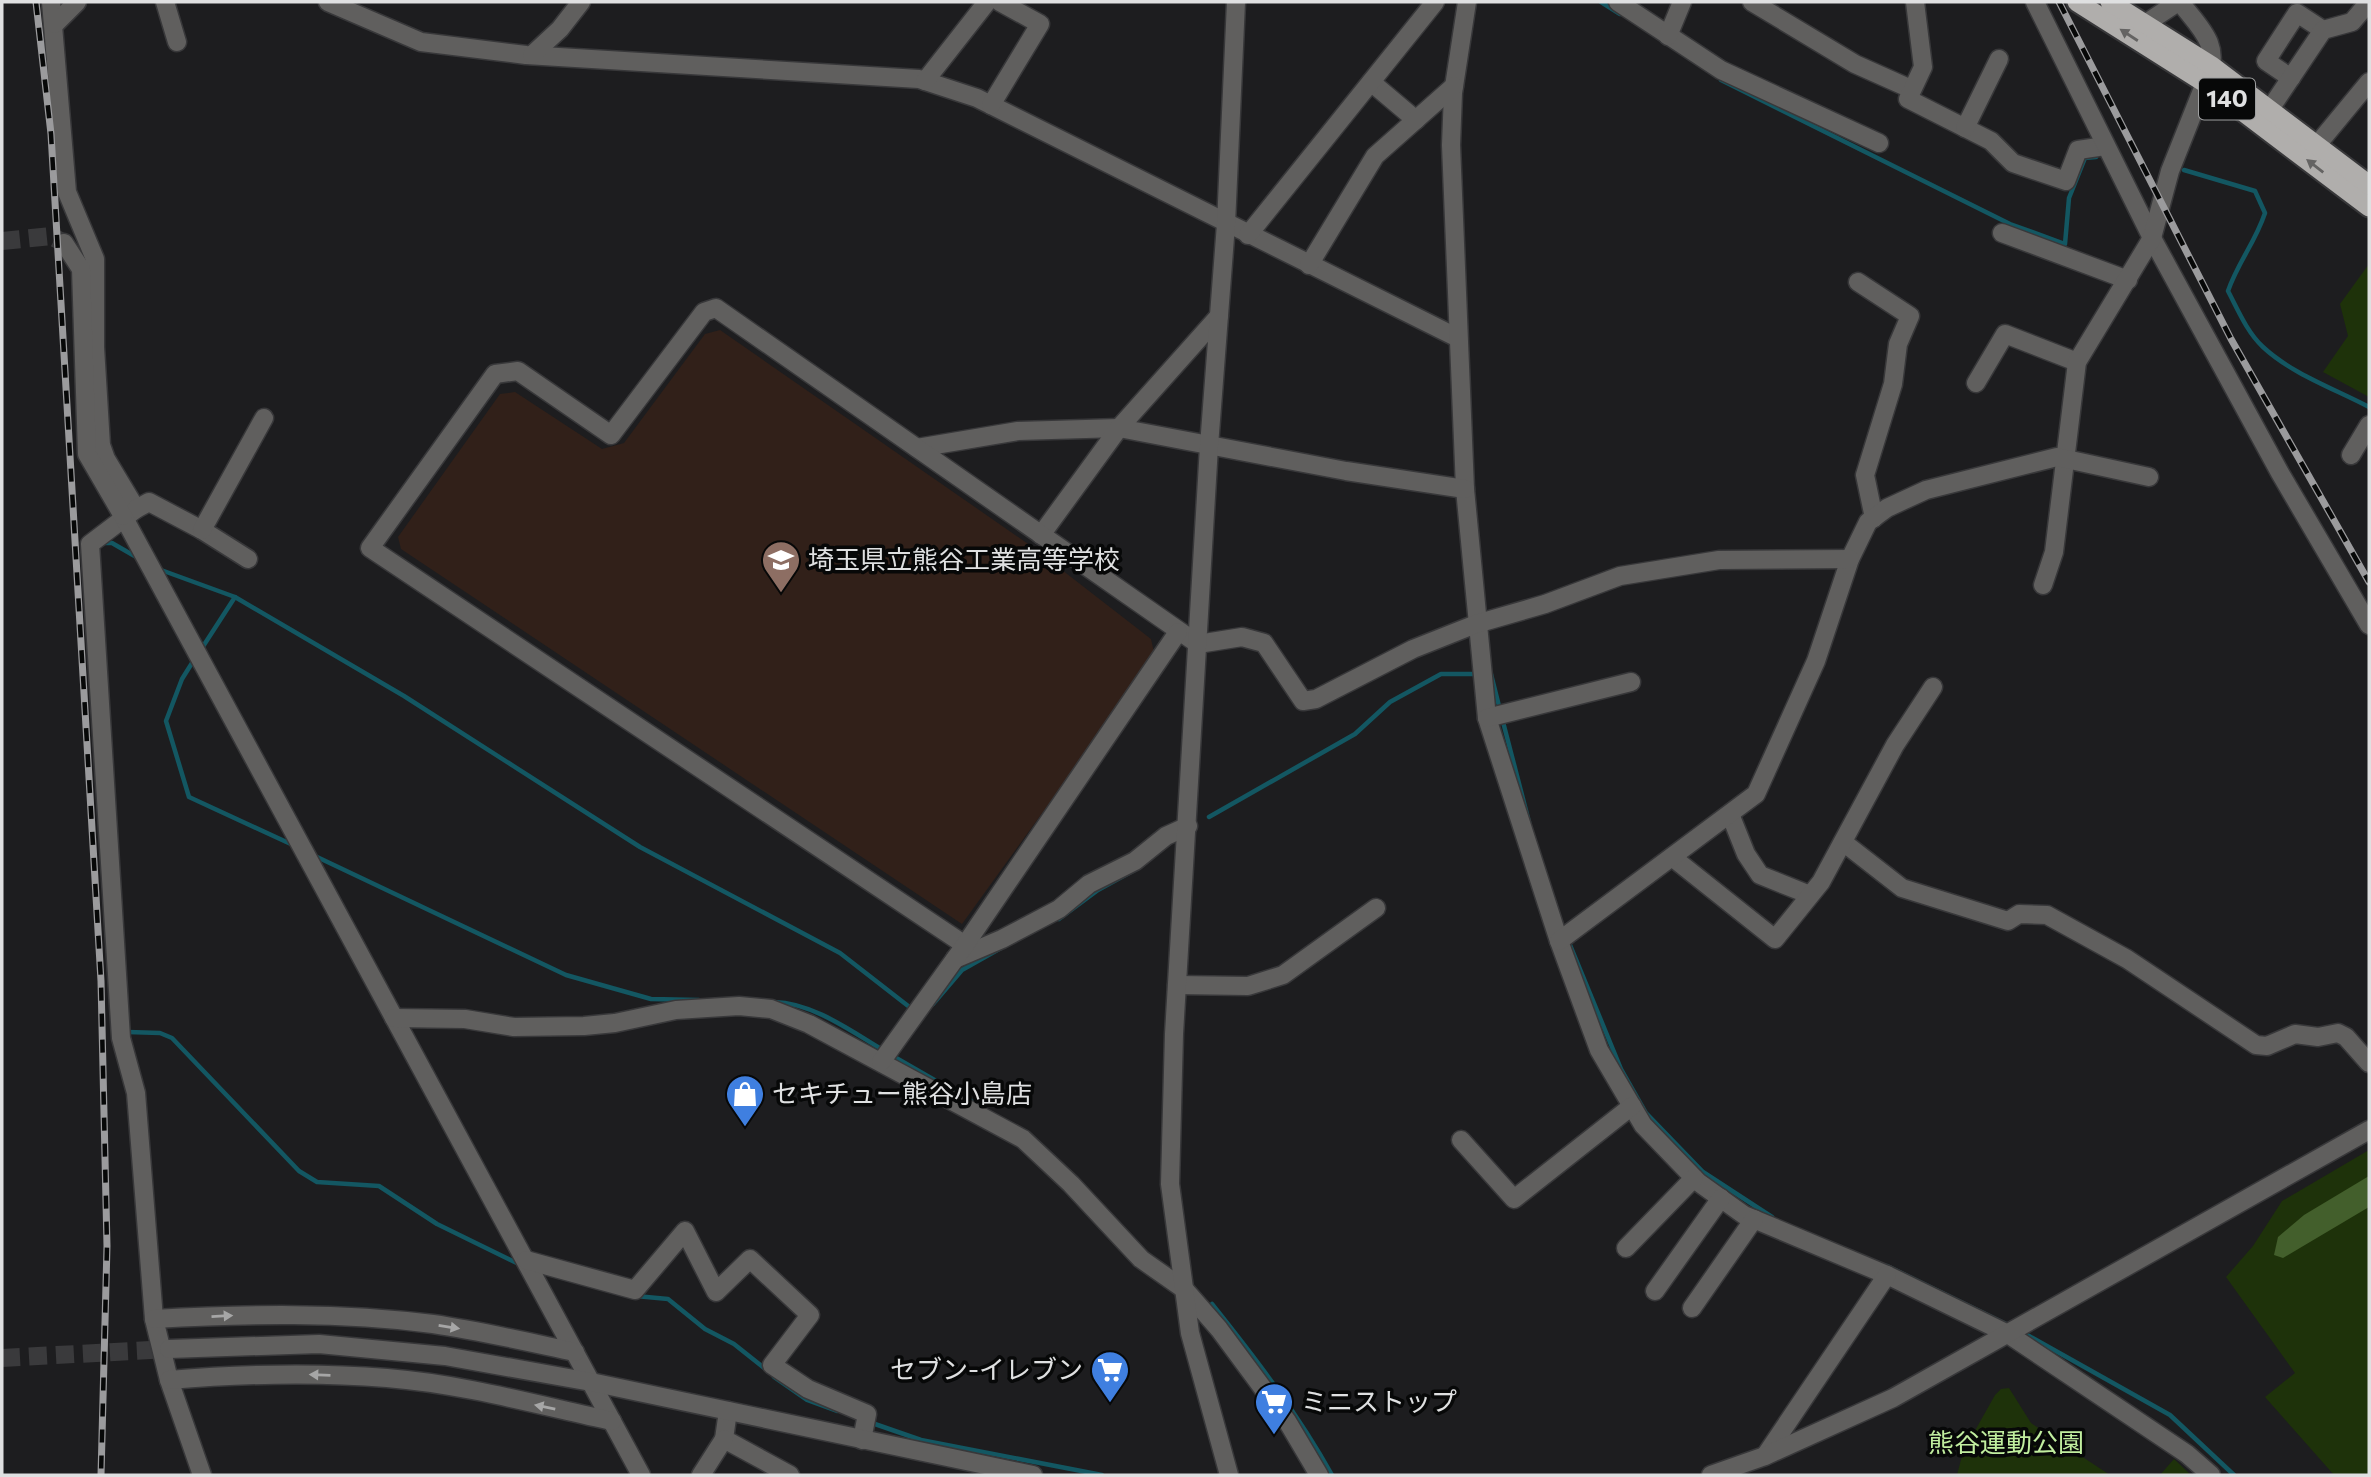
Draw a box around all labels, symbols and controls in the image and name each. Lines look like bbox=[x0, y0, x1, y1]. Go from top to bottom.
one-way arrow bbox=[2120, 28, 2138, 42]
road number: 140 bbox=[2199, 78, 2255, 119]
one-way arrow bbox=[2307, 158, 2325, 173]
school or university icon: 埼玉県立熊谷工業高等学校 bbox=[760, 539, 802, 594]
place label: 埼玉県立熊谷工業高等学校 bbox=[808, 543, 1120, 574]
shop icon: セキチュー熊谷小島店 bbox=[724, 1073, 766, 1128]
place label: セキチュー熊谷小島店 bbox=[772, 1077, 1032, 1108]
one-way arrow bbox=[212, 1310, 234, 1321]
one-way arrow bbox=[438, 1322, 460, 1333]
supermarket icon: セブン-イレブン bbox=[1089, 1349, 1131, 1404]
place label: セブン-イレブン bbox=[890, 1353, 1083, 1384]
one-way arrow bbox=[309, 1369, 331, 1380]
supermarket icon: ミニストップ bbox=[1253, 1381, 1295, 1436]
place label: ミニストップ bbox=[1301, 1385, 1457, 1416]
one-way arrow bbox=[534, 1401, 556, 1412]
park label: 熊谷運動公園 bbox=[1928, 1426, 2084, 1457]

